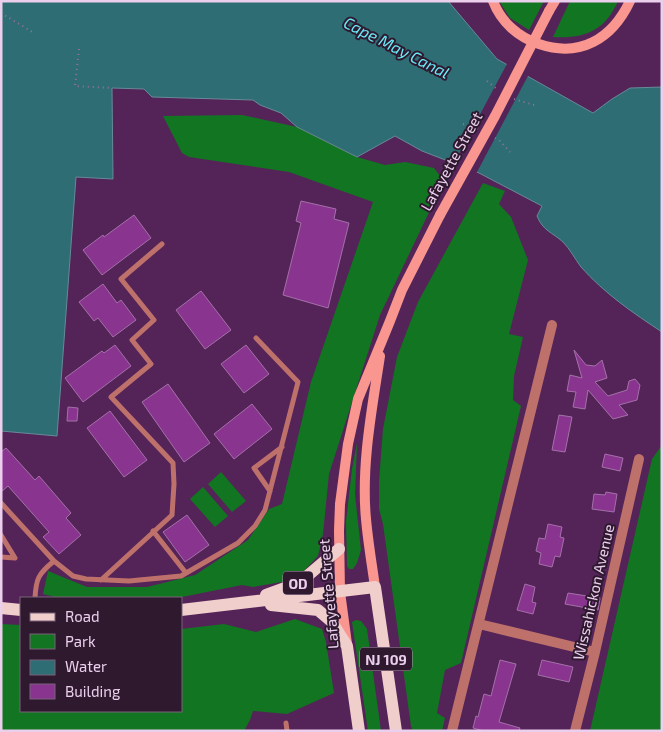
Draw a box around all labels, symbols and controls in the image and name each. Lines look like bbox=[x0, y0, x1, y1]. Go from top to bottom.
water label: Cape May Canal bbox=[340, 12, 453, 83]
street label: Lafayette Street bbox=[416, 108, 486, 214]
street label: Wissahickon Avenue bbox=[569, 522, 617, 662]
street label: Lafayette Street bbox=[314, 538, 342, 650]
road number: OD bbox=[283, 572, 313, 594]
legend bbox=[20, 597, 182, 712]
text: Road bbox=[65, 607, 100, 625]
text: Park bbox=[65, 632, 96, 650]
road number: NJ 109 bbox=[360, 648, 412, 671]
text: Water bbox=[65, 657, 107, 675]
text: Building bbox=[65, 682, 121, 700]

